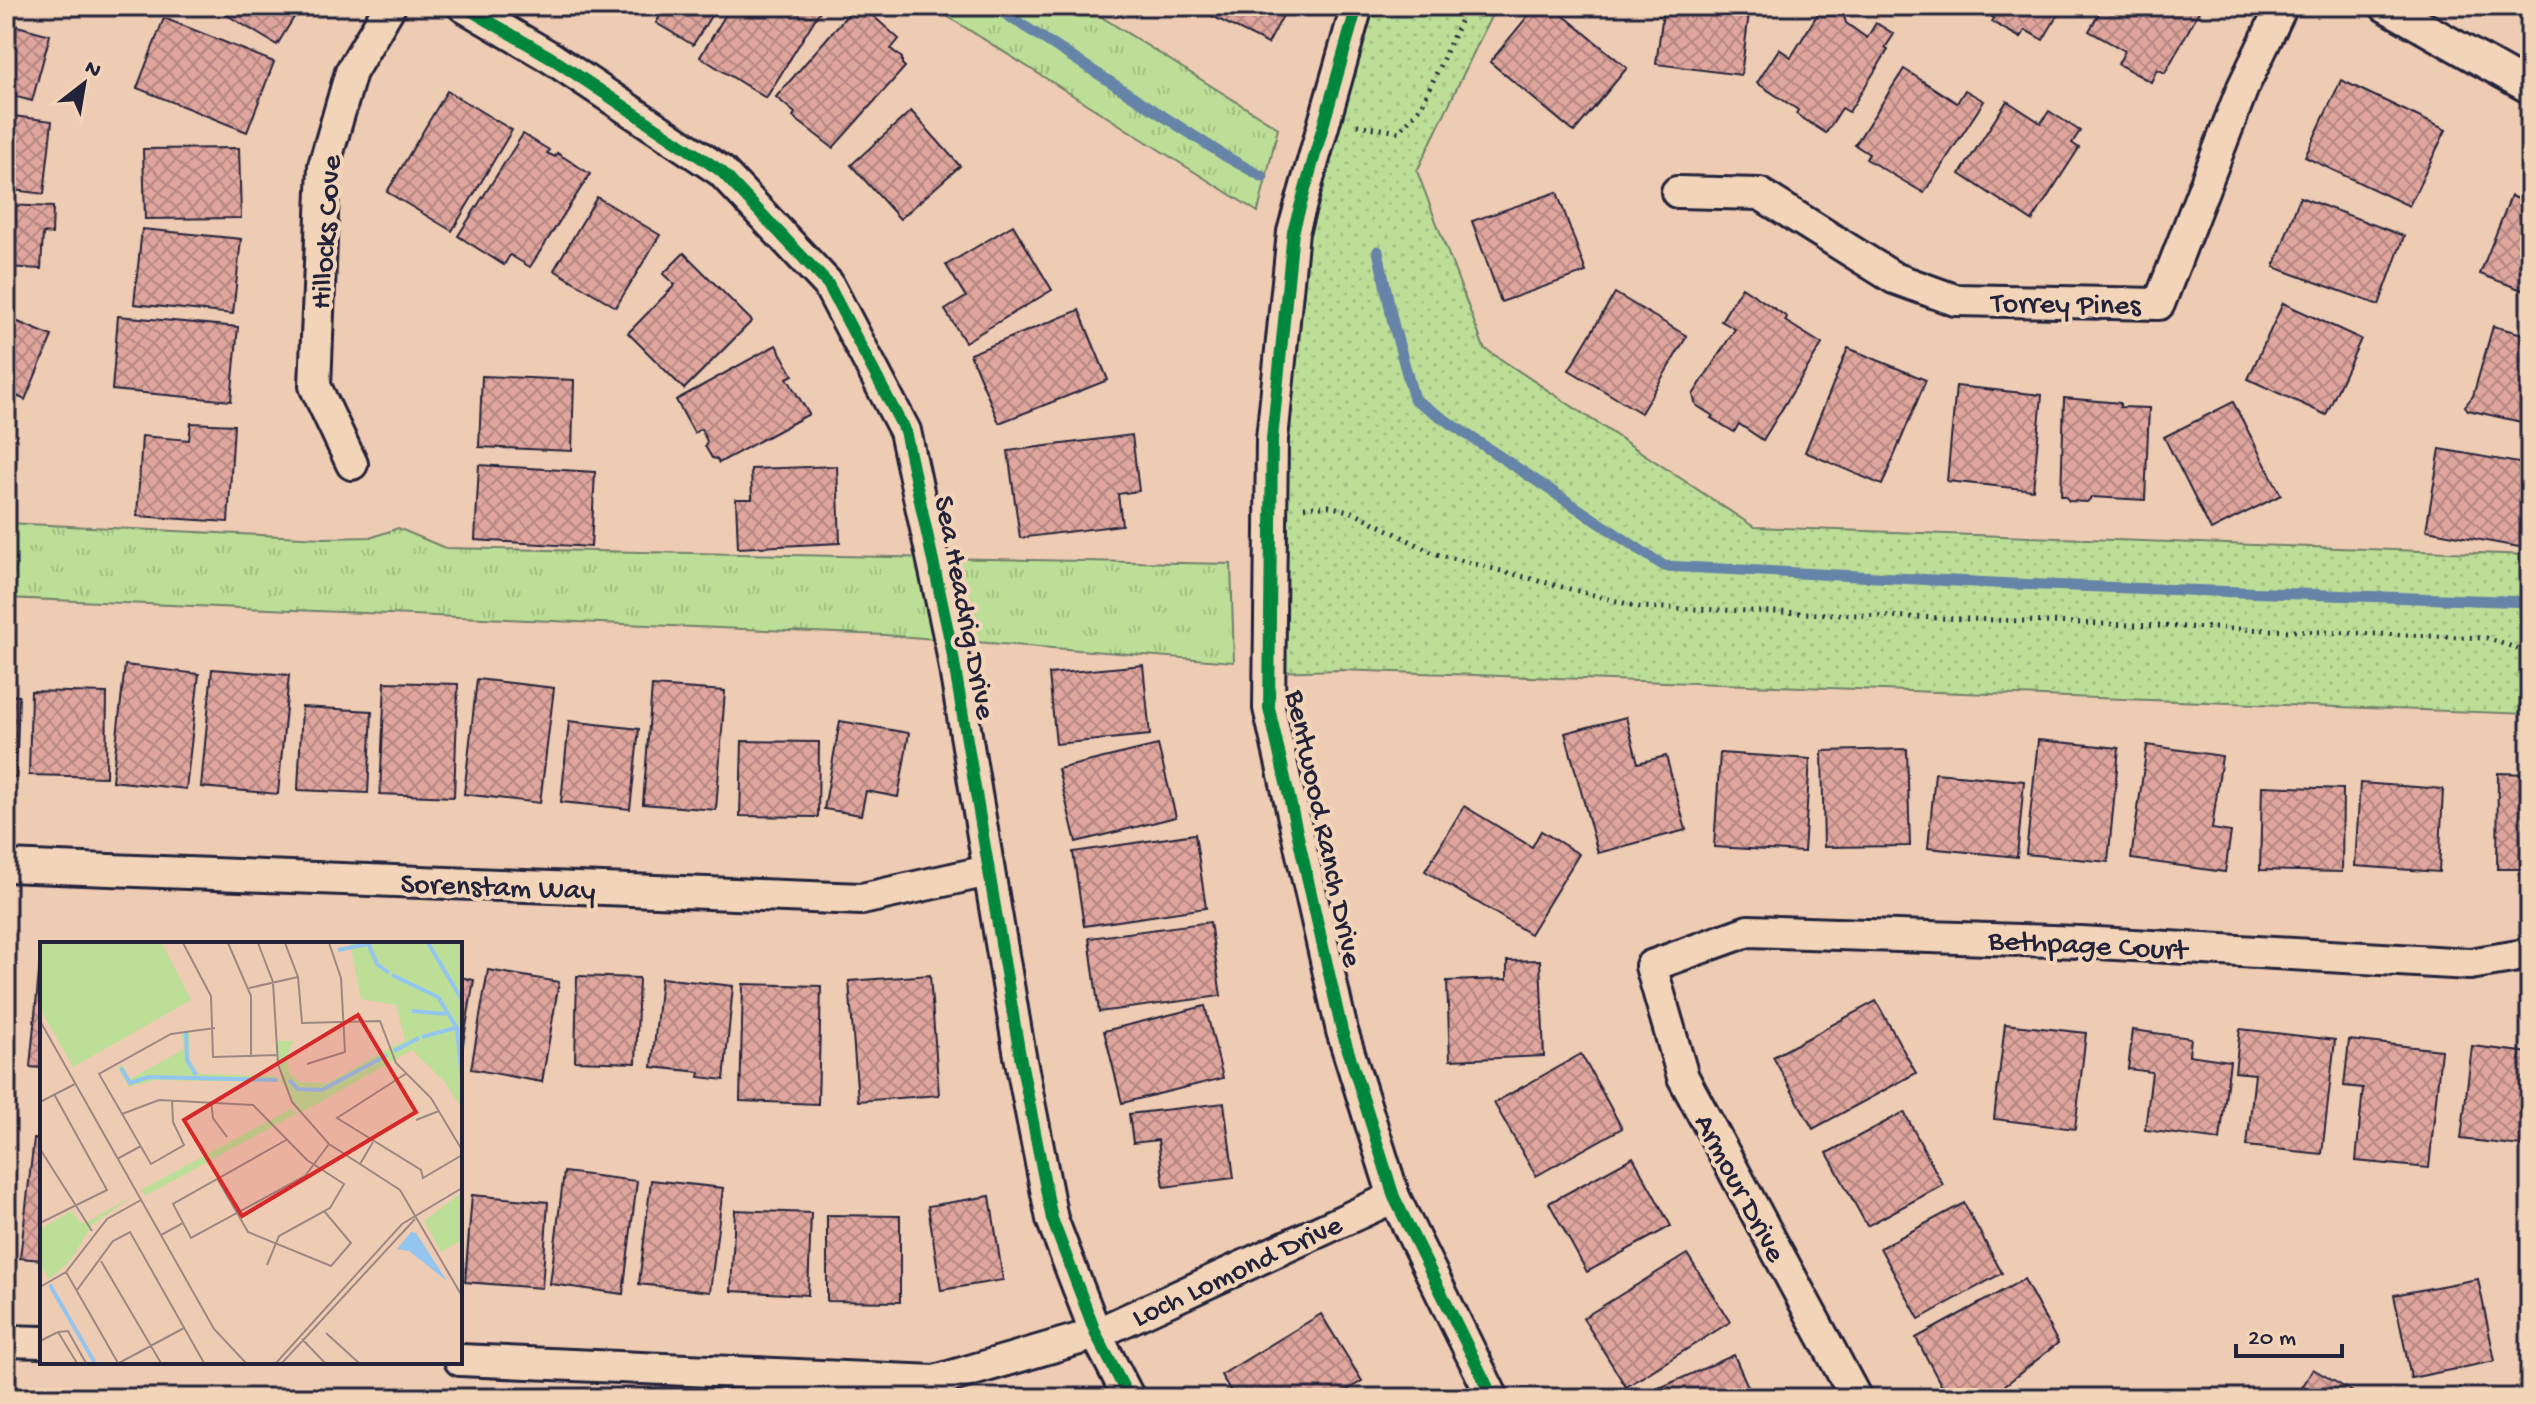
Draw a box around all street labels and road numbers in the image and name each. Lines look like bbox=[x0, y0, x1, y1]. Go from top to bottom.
street label: Hillocks Cove bbox=[306, 153, 351, 311]
street label: Torrey Pines bbox=[1989, 288, 2142, 325]
street label: Sea Headrig Drive bbox=[924, 493, 1001, 723]
street label: Bentwood Ranch Drive bbox=[1275, 686, 1368, 971]
street label: Sorenstam Way bbox=[400, 869, 596, 910]
street label: Bethpage Court bbox=[1986, 925, 2191, 970]
street label: Armour Drive bbox=[1684, 1109, 1792, 1269]
street label: Loch Lomond Drive bbox=[1127, 1209, 1349, 1337]

